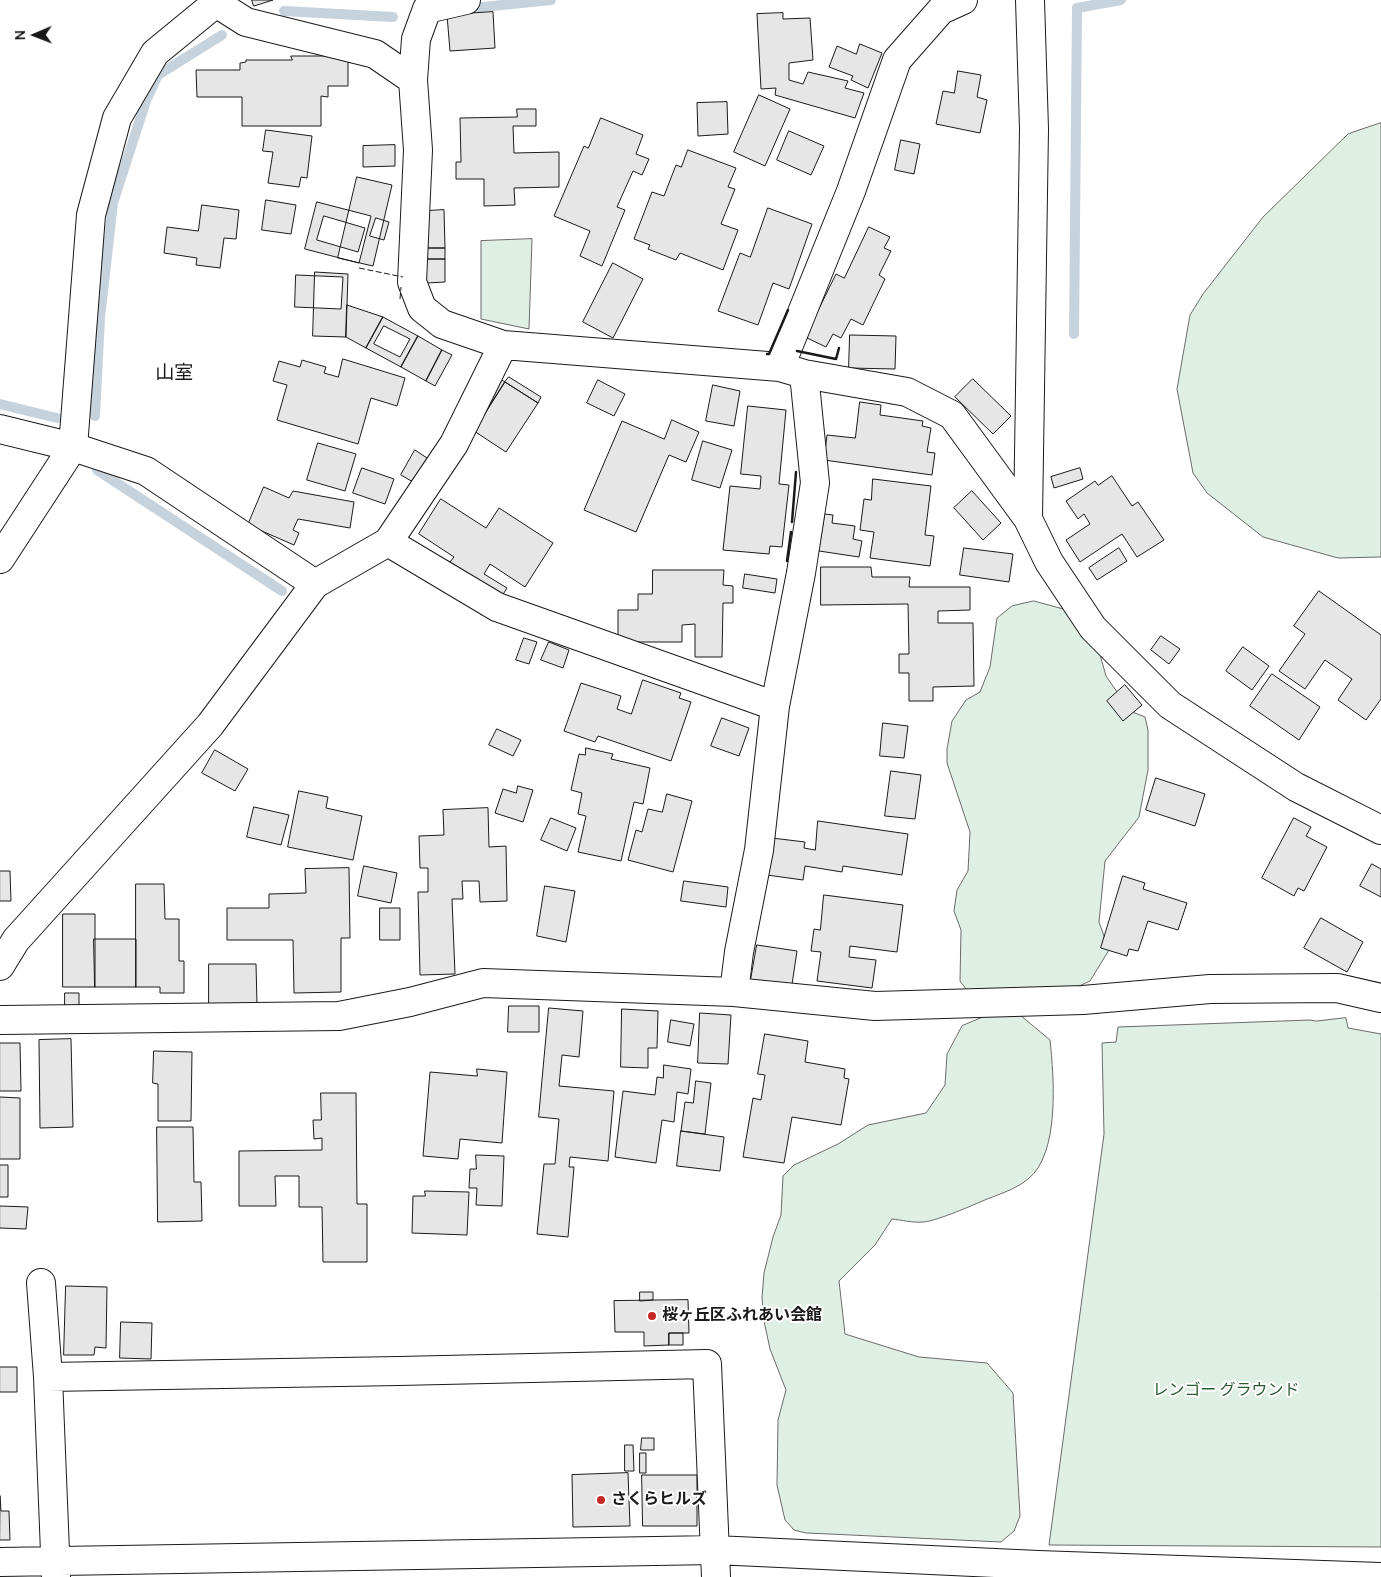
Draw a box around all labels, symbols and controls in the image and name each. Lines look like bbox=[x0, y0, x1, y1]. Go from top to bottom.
north arrow bbox=[10, 10, 60, 60]
text: N bbox=[10, 30, 29, 40]
district label: 山室 bbox=[155, 363, 193, 385]
place label: 桜ヶ丘区ふれあい会館 bbox=[662, 1306, 822, 1326]
marker: 桜ヶ丘区ふれあい会館 bbox=[646, 1310, 658, 1322]
park label: レンゴー グラウンド bbox=[1152, 1381, 1300, 1401]
place label: さくらヒルズ bbox=[611, 1490, 707, 1510]
marker: さくらヒルズ bbox=[595, 1494, 607, 1506]

